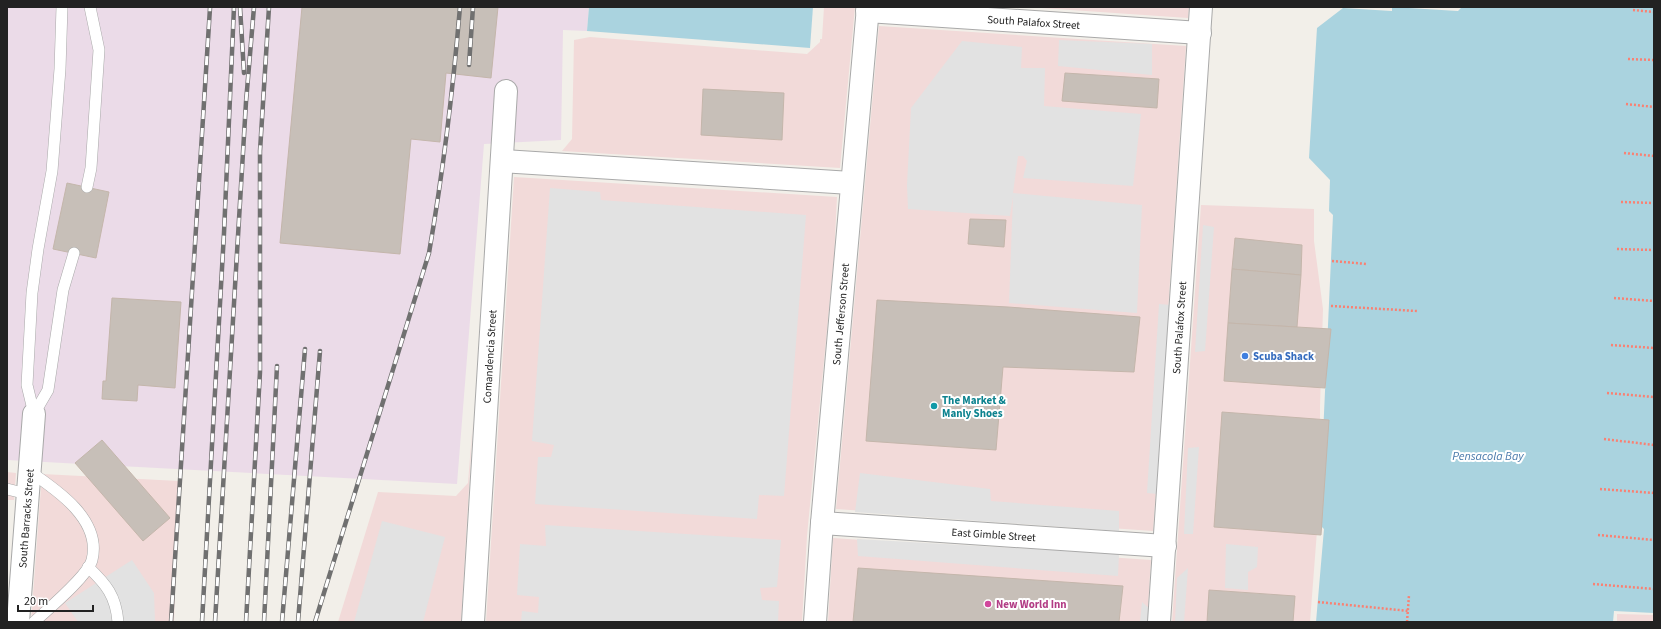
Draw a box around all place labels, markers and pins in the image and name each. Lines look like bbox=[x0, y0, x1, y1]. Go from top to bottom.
place label: Scuba Shack bbox=[1253, 349, 1314, 364]
marker: Scuba Shack bbox=[1240, 351, 1250, 361]
place label: The Market & Manly Shoes bbox=[942, 393, 1007, 421]
marker: The Market & Manly Shoes bbox=[929, 401, 939, 411]
place label: New World Inn bbox=[996, 597, 1067, 612]
marker: New World Inn bbox=[983, 599, 993, 609]

